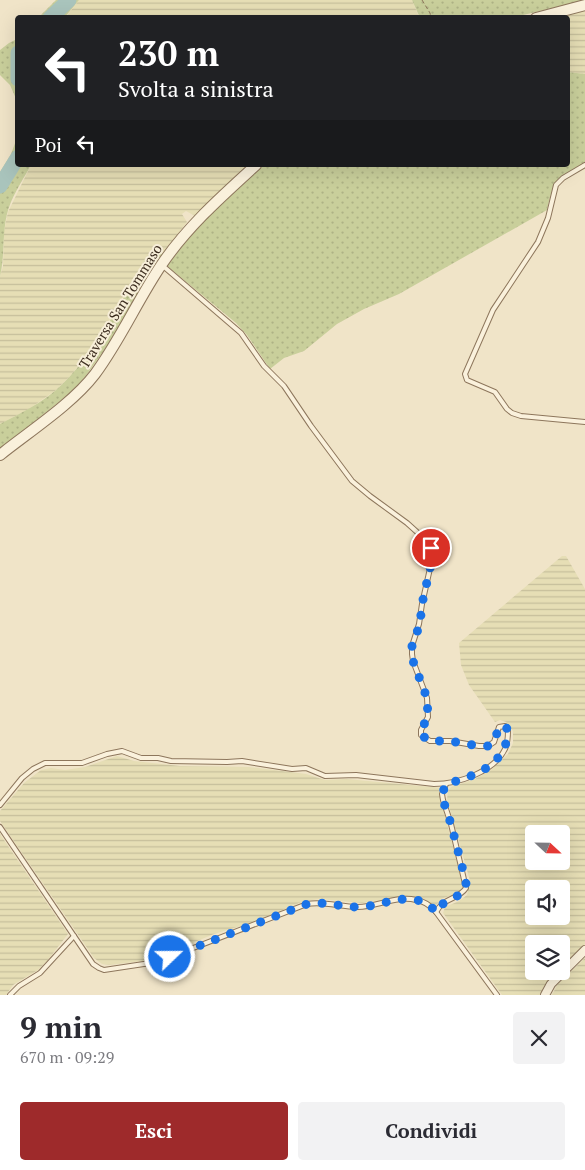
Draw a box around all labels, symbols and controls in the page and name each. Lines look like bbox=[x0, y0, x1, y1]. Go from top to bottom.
text: 230 m bbox=[118, 30, 219, 76]
icon: left bbox=[35, 35, 100, 100]
text: Svolta a sinistra bbox=[118, 74, 274, 103]
icon: left bbox=[72, 130, 100, 158]
text: Poi bbox=[35, 132, 62, 157]
street label: Traversa San Tommaso bbox=[74, 240, 166, 372]
pin bbox=[410, 527, 452, 569]
icon: arrive bbox=[417, 534, 445, 562]
north arrow bbox=[525, 825, 570, 870]
map controls bbox=[525, 825, 570, 980]
button: sound bbox=[525, 880, 570, 925]
position arrow bbox=[143, 930, 195, 982]
button: layers bbox=[525, 935, 570, 980]
text: 9 min bbox=[20, 1007, 102, 1047]
button: close bbox=[513, 1012, 565, 1064]
text: 670 m · 09:29 bbox=[20, 1046, 114, 1068]
button: Esci bbox=[20, 1102, 288, 1160]
button: Condividi bbox=[298, 1102, 565, 1160]

